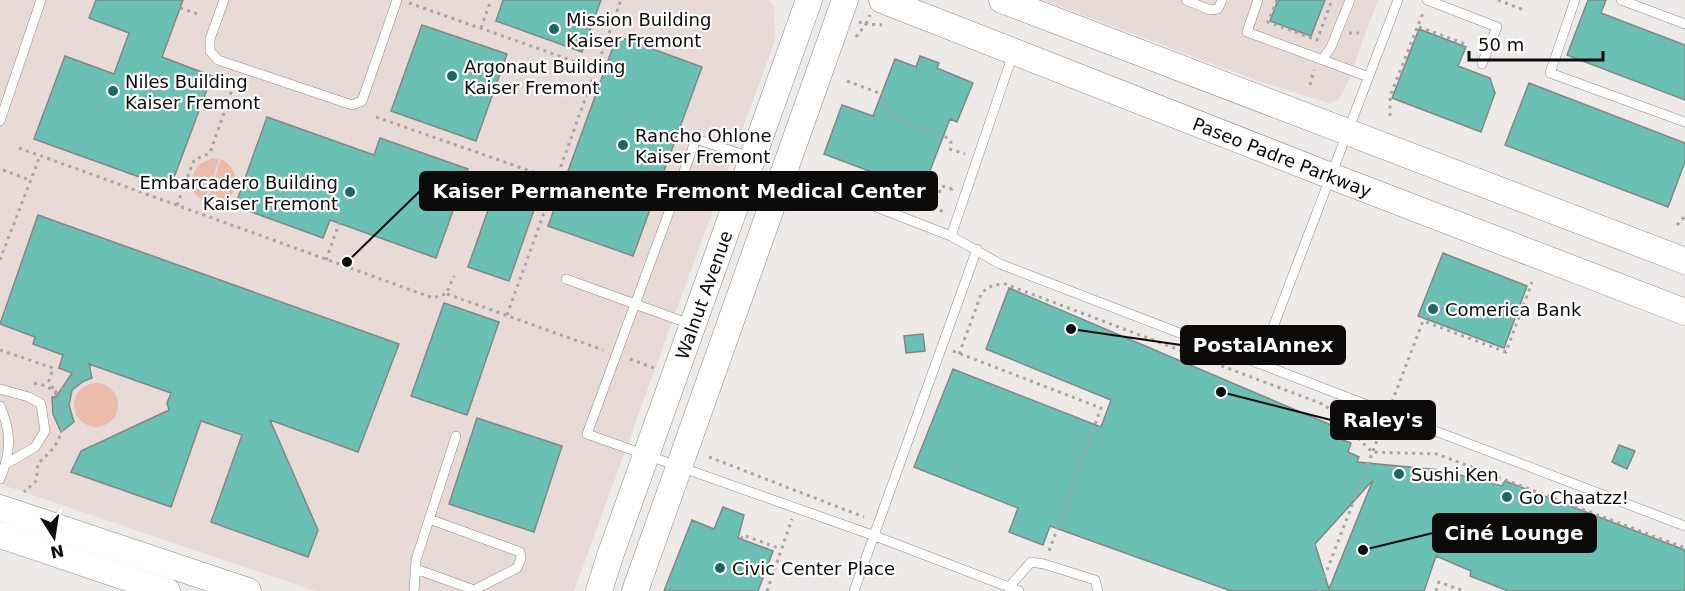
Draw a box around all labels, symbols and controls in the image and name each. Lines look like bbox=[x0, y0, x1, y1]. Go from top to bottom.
place label: Mission Building Kaiser Fremont bbox=[566, 9, 711, 51]
marker: Mission Building Kaiser Fremont bbox=[547, 22, 561, 36]
scale bar bbox=[1469, 24, 1602, 62]
text: 50 m bbox=[1478, 34, 1524, 55]
place label: Argonaut Building Kaiser Fremont bbox=[464, 56, 625, 98]
marker: Argonaut Building Kaiser Fremont bbox=[445, 69, 459, 83]
place label: Niles Building Kaiser Fremont bbox=[125, 71, 260, 113]
marker: Niles Building Kaiser Fremont bbox=[106, 84, 120, 98]
street label: Paseo Padre Parkway bbox=[1190, 112, 1375, 201]
place label: Rancho Ohlone Kaiser Fremont bbox=[635, 125, 772, 167]
marker: Rancho Ohlone Kaiser Fremont bbox=[616, 138, 630, 152]
place label: Embarcadero Building Kaiser Fremont bbox=[139, 172, 338, 214]
callout: Kaiser Permanente Fremont Medical Center bbox=[420, 172, 937, 210]
text: Kaiser Permanente Fremont Medical Center bbox=[432, 179, 926, 203]
marker: Embarcadero Building Kaiser Fremont bbox=[343, 185, 357, 199]
street label: Walnut Avenue bbox=[671, 228, 736, 362]
place label: Comerica Bank bbox=[1445, 299, 1582, 320]
marker: Comerica Bank bbox=[1426, 302, 1440, 316]
callout: PostalAnnex bbox=[1181, 326, 1345, 364]
text: PostalAnnex bbox=[1193, 333, 1333, 357]
callout: Raley's bbox=[1331, 401, 1435, 439]
text: Raley's bbox=[1343, 408, 1423, 432]
place label: Sushi Ken bbox=[1411, 464, 1499, 485]
marker: Sushi Ken bbox=[1392, 467, 1406, 481]
place label: Go Chaatzz! bbox=[1519, 487, 1629, 508]
marker: Go Chaatzz! bbox=[1500, 490, 1514, 504]
north arrow bbox=[24, 507, 84, 567]
callout: Ciné Lounge bbox=[1433, 514, 1596, 552]
text: Ciné Lounge bbox=[1444, 521, 1584, 545]
text: N bbox=[48, 540, 66, 562]
place label: Civic Center Place bbox=[732, 558, 895, 579]
marker: Civic Center Place bbox=[713, 561, 727, 575]

